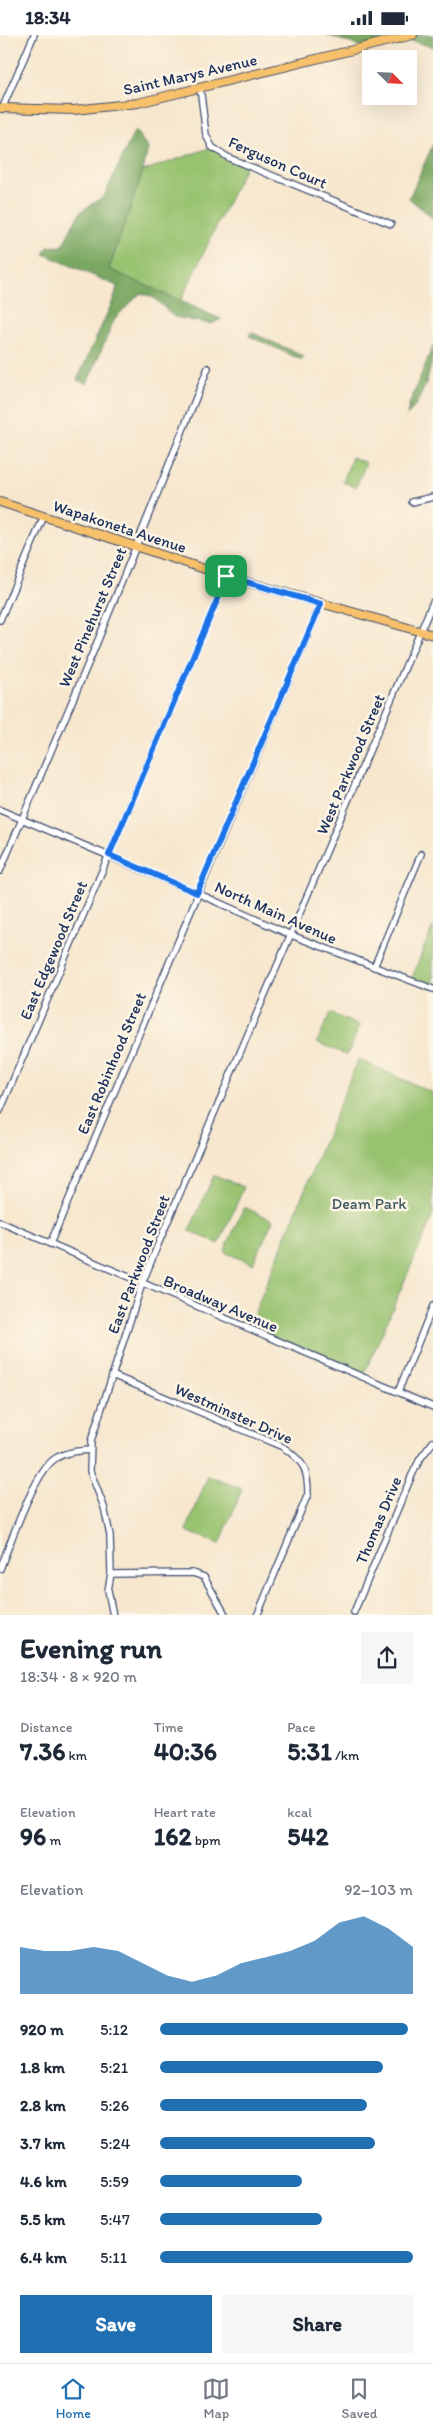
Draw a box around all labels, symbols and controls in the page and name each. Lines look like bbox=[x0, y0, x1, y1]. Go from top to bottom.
text: 18:34 bbox=[25, 6, 71, 29]
street label: Saint Marys Avenue bbox=[121, 50, 259, 99]
north arrow bbox=[362, 50, 418, 105]
map controls bbox=[362, 50, 417, 105]
street label: Ferguson Court bbox=[226, 132, 330, 193]
street label: Wapakoneta Avenue bbox=[51, 496, 189, 557]
street label: West Pinehurst Street bbox=[54, 544, 131, 690]
pin bbox=[205, 555, 247, 597]
icon: arrive bbox=[212, 562, 240, 590]
street label: West Parkwood Street bbox=[312, 691, 389, 837]
street label: North Main Avenue bbox=[212, 877, 340, 948]
street label: East Edgewood Street bbox=[16, 878, 91, 1023]
street label: East Robinhood Street bbox=[73, 989, 150, 1137]
street label: East Parkwood Street bbox=[103, 1192, 174, 1336]
park label: Deam Park bbox=[332, 1194, 407, 1213]
street label: Broadway Avenue bbox=[161, 1271, 281, 1336]
street label: Westminster Drive bbox=[172, 1379, 296, 1448]
street label: Thomas Drive bbox=[351, 1474, 405, 1567]
text: Evening run bbox=[20, 1631, 162, 1665]
button: share bbox=[361, 1632, 413, 1684]
text: 18:34 · 8 × 920 m bbox=[20, 1667, 137, 1686]
text: Distance bbox=[20, 1719, 72, 1736]
text: Time bbox=[154, 1719, 184, 1736]
text: Pace bbox=[287, 1719, 315, 1736]
text: 7.36 bbox=[20, 1736, 65, 1766]
text: 40:36 bbox=[154, 1736, 217, 1766]
text: 5:31 bbox=[287, 1736, 332, 1766]
text: km bbox=[65, 1747, 87, 1764]
text: /km bbox=[332, 1747, 359, 1764]
text: Elevation bbox=[20, 1804, 76, 1821]
text: Heart rate bbox=[154, 1804, 216, 1821]
text: kcal bbox=[287, 1804, 312, 1821]
text: 96 bbox=[20, 1821, 46, 1851]
text: 162 bbox=[154, 1821, 192, 1851]
text: 542 bbox=[287, 1821, 329, 1851]
text: m bbox=[46, 1832, 61, 1849]
text: bpm bbox=[192, 1832, 221, 1849]
text: Elevation bbox=[20, 1880, 84, 1899]
text: 92–103 m bbox=[344, 1880, 413, 1899]
text: 920 m bbox=[20, 2020, 64, 2039]
text: 5:12 bbox=[100, 2020, 128, 2039]
text: 1.8 km bbox=[20, 2058, 65, 2077]
text: 5:21 bbox=[100, 2058, 128, 2077]
text: 2.8 km bbox=[20, 2096, 66, 2115]
text: 5:26 bbox=[100, 2096, 129, 2115]
text: 3.7 km bbox=[20, 2134, 65, 2153]
text: 5:24 bbox=[100, 2134, 130, 2153]
text: 4.6 km bbox=[20, 2172, 67, 2191]
text: 5:59 bbox=[100, 2172, 129, 2191]
text: 5.5 km bbox=[20, 2210, 66, 2229]
text: 5:47 bbox=[100, 2210, 130, 2229]
text: 6.4 km bbox=[20, 2248, 67, 2267]
text: 5:11 bbox=[100, 2248, 127, 2267]
button: Save bbox=[20, 2295, 212, 2353]
button: Share bbox=[222, 2295, 413, 2353]
tab: Home bbox=[56, 2375, 91, 2422]
tab: Map bbox=[202, 2375, 230, 2422]
tab: Saved bbox=[342, 2375, 377, 2422]

